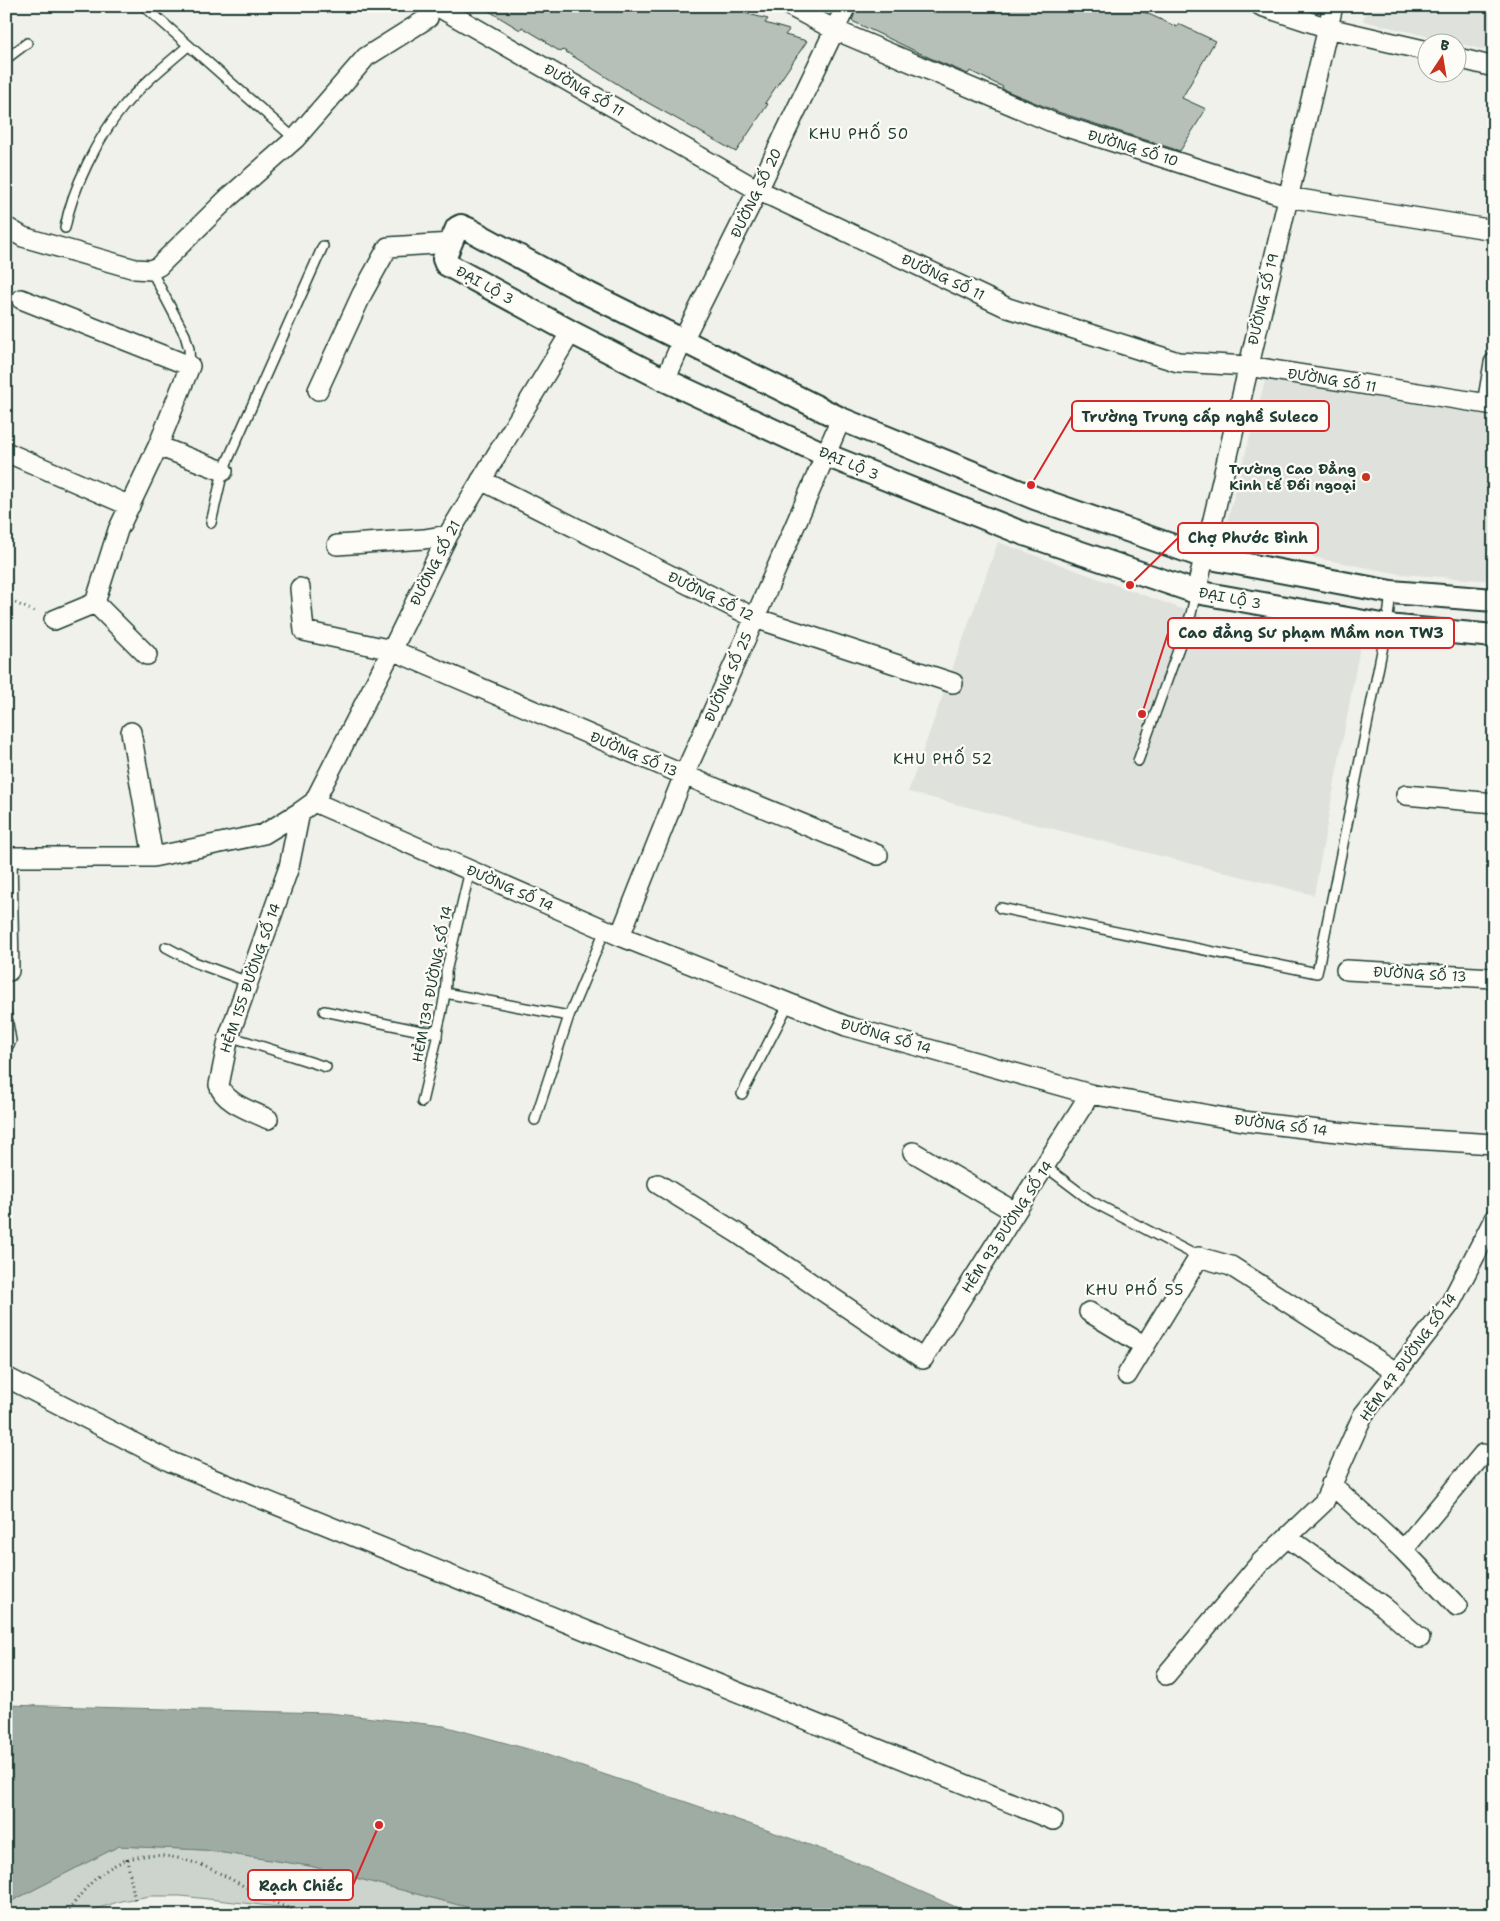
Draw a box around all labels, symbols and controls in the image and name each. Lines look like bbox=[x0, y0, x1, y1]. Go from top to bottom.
north arrow bbox=[1418, 32, 1468, 82]
text: B bbox=[1439, 36, 1451, 55]
street label: ĐƯỜNG SỐ 11 bbox=[541, 58, 628, 120]
district label: KHU PHỐ 50 bbox=[809, 121, 909, 144]
street label: ĐƯỜNG SỐ 10 bbox=[1086, 124, 1181, 170]
street label: ĐƯỜNG SỐ 20 bbox=[725, 144, 785, 241]
street label: ĐƯỜNG SỐ 11 bbox=[899, 248, 988, 304]
street label: ĐƯỜNG SỐ 19 bbox=[1242, 251, 1282, 347]
street label: ĐẠI LỘ 3 bbox=[453, 262, 517, 308]
street label: ĐƯỜNG SỐ 11 bbox=[1286, 362, 1378, 396]
callout: Trường Trung cấp nghề Suleco bbox=[1072, 401, 1329, 431]
text: Trường Trung cấp nghề Suleco bbox=[1081, 407, 1319, 427]
street label: ĐẠI LỘ 3 bbox=[816, 442, 882, 484]
place label: Trường Cao Đẳng Kinh tế Đối ngoại bbox=[1229, 460, 1356, 494]
marker: Trường Cao Đẳng Kinh tế Đối ngoại bbox=[1360, 471, 1372, 483]
street label: ĐƯỜNG SỐ 21 bbox=[404, 516, 464, 609]
callout: Chợ Phước Bình bbox=[1178, 523, 1318, 553]
text: Chợ Phước Bình bbox=[1188, 528, 1308, 548]
street label: ĐƯỜNG SỐ 12 bbox=[665, 566, 758, 625]
street label: ĐẠI LỘ 3 bbox=[1197, 583, 1263, 613]
callout: Cao đẳng Sư phạm Mầm non TW3 bbox=[1168, 618, 1454, 648]
text: Cao đẳng Sư phạm Mầm non TW3 bbox=[1178, 623, 1444, 643]
street label: ĐƯỜNG SỐ 25 bbox=[698, 628, 756, 725]
street label: ĐƯỜNG SỐ 13 bbox=[588, 726, 681, 781]
district label: KHU PHỐ 52 bbox=[893, 746, 993, 769]
street label: ĐƯỜNG SỐ 14 bbox=[464, 859, 557, 915]
street label: HẺM 155 ĐƯỜNG SỐ 14 bbox=[214, 900, 284, 1055]
street label: HẺM 139 ĐƯỜNG SỐ 14 bbox=[406, 904, 456, 1064]
street label: ĐƯỜNG SỐ 13 bbox=[1373, 961, 1467, 985]
street label: ĐƯỜNG SỐ 14 bbox=[839, 1013, 934, 1058]
street label: ĐƯỜNG SỐ 14 bbox=[1234, 1108, 1329, 1140]
street label: HẺM 93 ĐƯỜNG SỐ 14 bbox=[956, 1156, 1057, 1297]
district label: KHU PHỐ 55 bbox=[1086, 1277, 1184, 1300]
street label: HẺM 47 ĐƯỜNG SỐ 14 bbox=[1354, 1288, 1461, 1425]
callout: Rạch Chiếc bbox=[248, 1870, 353, 1900]
text: Rạch Chiếc bbox=[259, 1876, 343, 1896]

